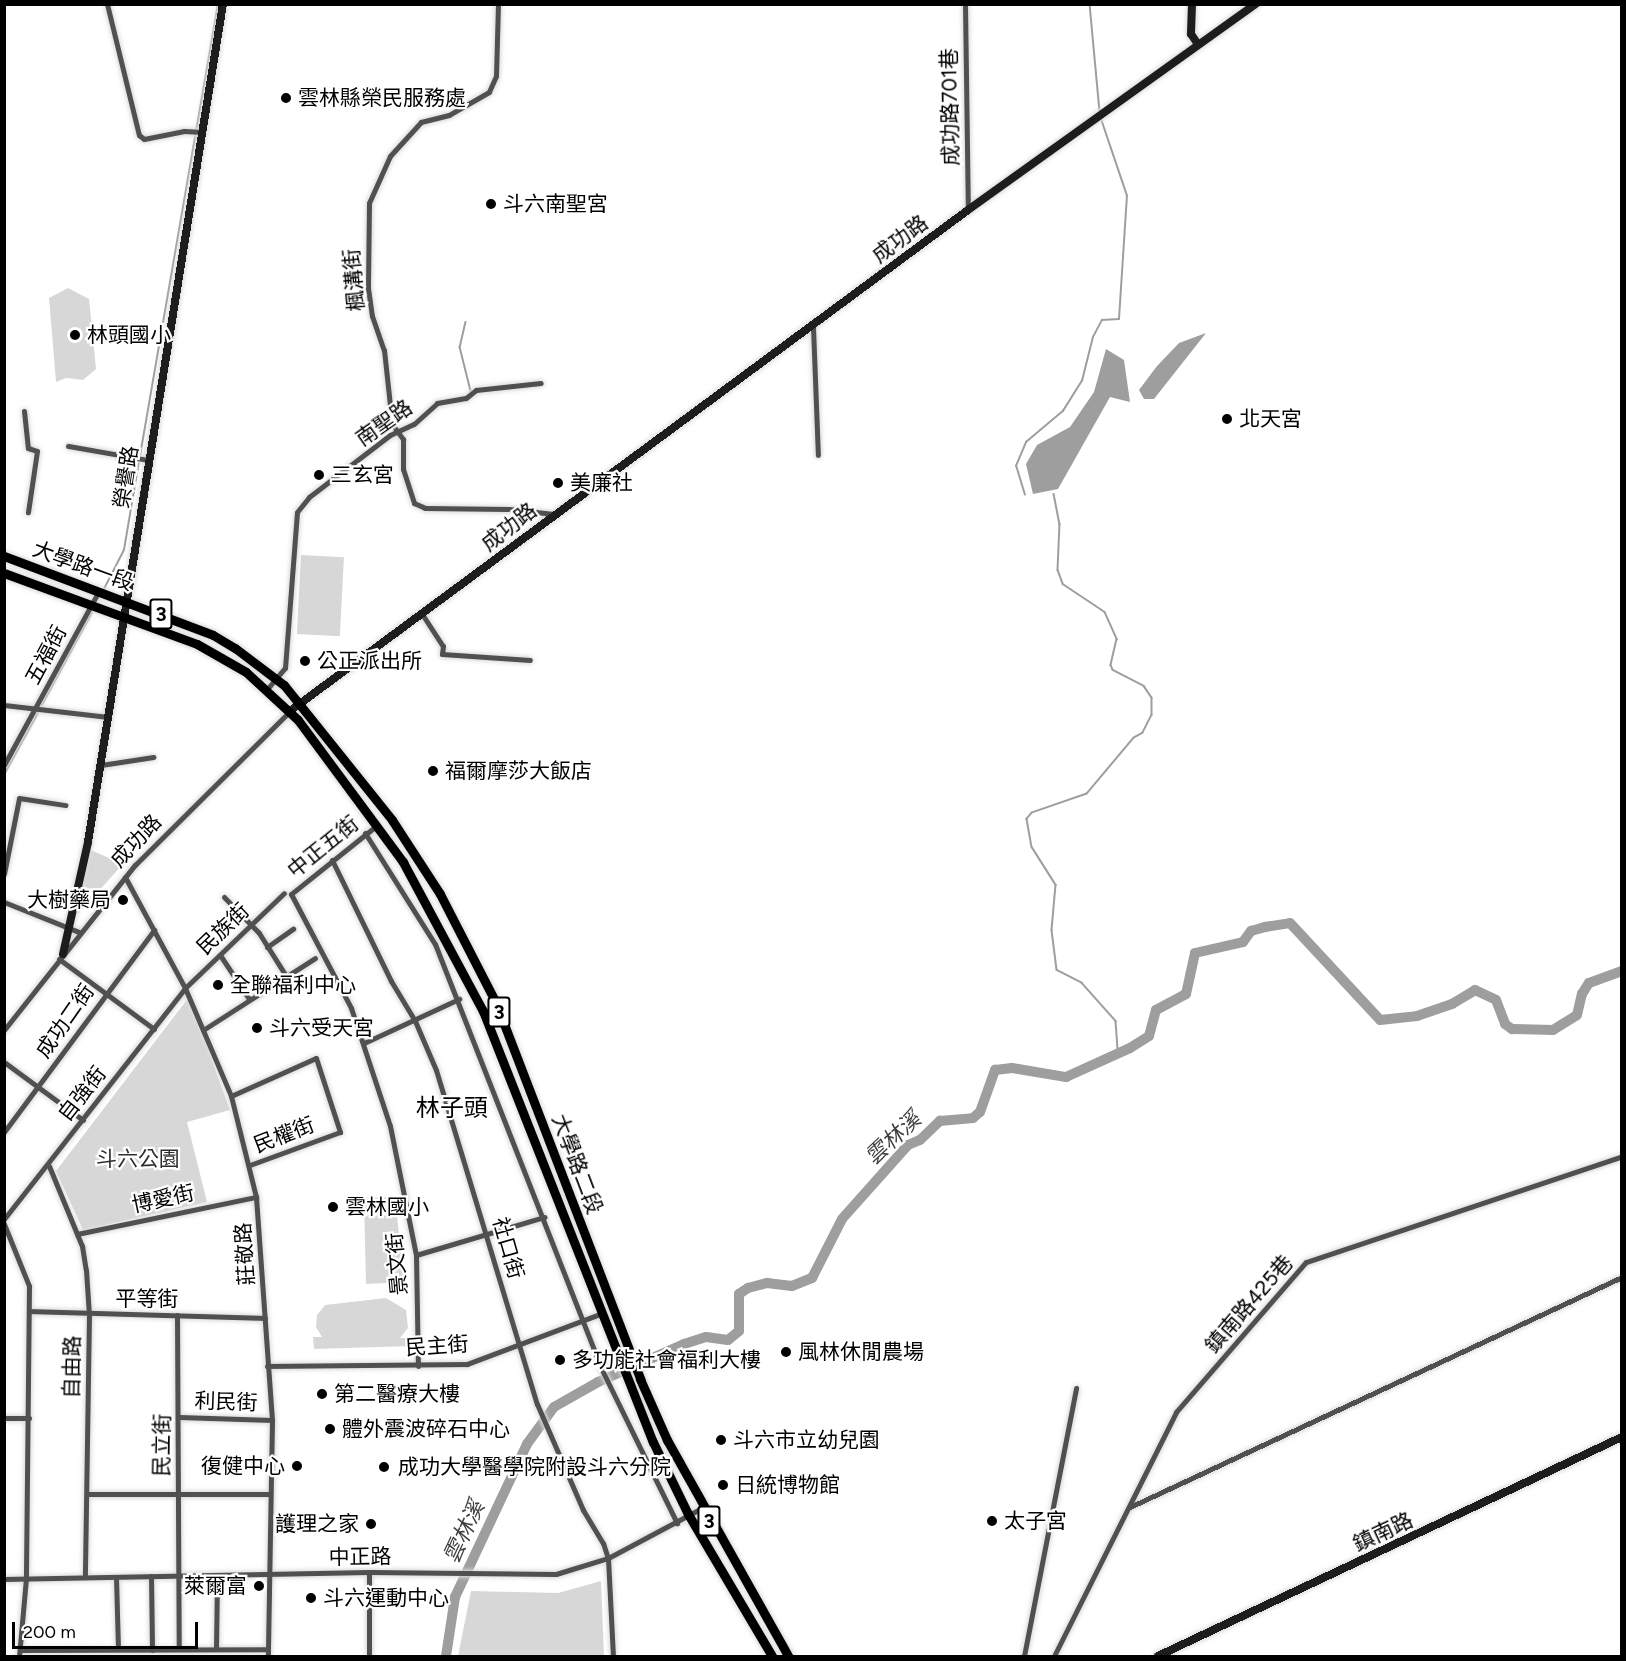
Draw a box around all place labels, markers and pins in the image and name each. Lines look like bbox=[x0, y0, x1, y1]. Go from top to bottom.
place label: 雲林縣榮民服務處 bbox=[298, 85, 466, 111]
marker: 雲林縣榮民服務處 bbox=[279, 91, 293, 105]
place label: 斗六南聖宮 bbox=[503, 191, 608, 217]
marker: 斗六南聖宮 bbox=[484, 197, 498, 211]
place label: 林頭國小 bbox=[87, 322, 171, 348]
marker: 林頭國小 bbox=[68, 328, 82, 342]
place label: 北天宮 bbox=[1239, 406, 1302, 432]
marker: 北天宮 bbox=[1220, 412, 1234, 426]
place label: 三玄宮 bbox=[331, 462, 394, 488]
marker: 三玄宮 bbox=[312, 468, 326, 482]
place label: 美廉社 bbox=[570, 470, 633, 496]
marker: 美廉社 bbox=[551, 476, 565, 490]
place label: 公正派出所 bbox=[317, 648, 422, 674]
marker: 公正派出所 bbox=[298, 654, 312, 668]
place label: 福爾摩莎大飯店 bbox=[445, 758, 592, 784]
marker: 福爾摩莎大飯店 bbox=[426, 764, 440, 778]
place label: 大樹藥局 bbox=[27, 887, 111, 913]
marker: 大樹藥局 bbox=[116, 893, 130, 907]
place label: 全聯福利中心 bbox=[230, 972, 356, 998]
marker: 全聯福利中心 bbox=[211, 978, 225, 992]
place label: 斗六受天宮 bbox=[269, 1015, 374, 1041]
marker: 斗六受天宮 bbox=[250, 1021, 264, 1035]
place label: 雲林國小 bbox=[345, 1194, 429, 1220]
marker: 雲林國小 bbox=[326, 1200, 340, 1214]
place label: 風林休閒農場 bbox=[798, 1339, 924, 1365]
marker: 風林休閒農場 bbox=[779, 1345, 793, 1359]
place label: 多功能社會福利大樓 bbox=[572, 1347, 761, 1373]
marker: 多功能社會福利大樓 bbox=[553, 1353, 567, 1367]
place label: 第二醫療大樓 bbox=[334, 1381, 460, 1407]
marker: 第二醫療大樓 bbox=[315, 1387, 329, 1401]
place label: 體外震波碎石中心 bbox=[342, 1416, 510, 1442]
marker: 體外震波碎石中心 bbox=[323, 1422, 337, 1436]
place label: 斗六市立幼兒園 bbox=[733, 1427, 880, 1453]
marker: 斗六市立幼兒園 bbox=[714, 1433, 728, 1447]
place label: 復健中心 bbox=[201, 1453, 285, 1479]
place label: 成功大學醫學院附設斗六分院 bbox=[398, 1454, 671, 1480]
marker: 成功大學醫學院附設斗六分院 bbox=[375, 1458, 393, 1476]
marker: 復健中心 bbox=[290, 1459, 304, 1473]
place label: 日統博物館 bbox=[735, 1472, 840, 1498]
marker: 日統博物館 bbox=[716, 1478, 730, 1492]
place label: 太子宮 bbox=[1004, 1508, 1067, 1534]
place label: 護理之家 bbox=[275, 1511, 359, 1537]
marker: 太子宮 bbox=[985, 1514, 999, 1528]
marker: 護理之家 bbox=[364, 1517, 378, 1531]
place label: 萊爾富 bbox=[184, 1573, 247, 1599]
marker: 萊爾富 bbox=[252, 1579, 266, 1593]
place label: 斗六運動中心 bbox=[323, 1585, 449, 1611]
marker: 斗六運動中心 bbox=[304, 1591, 318, 1605]

